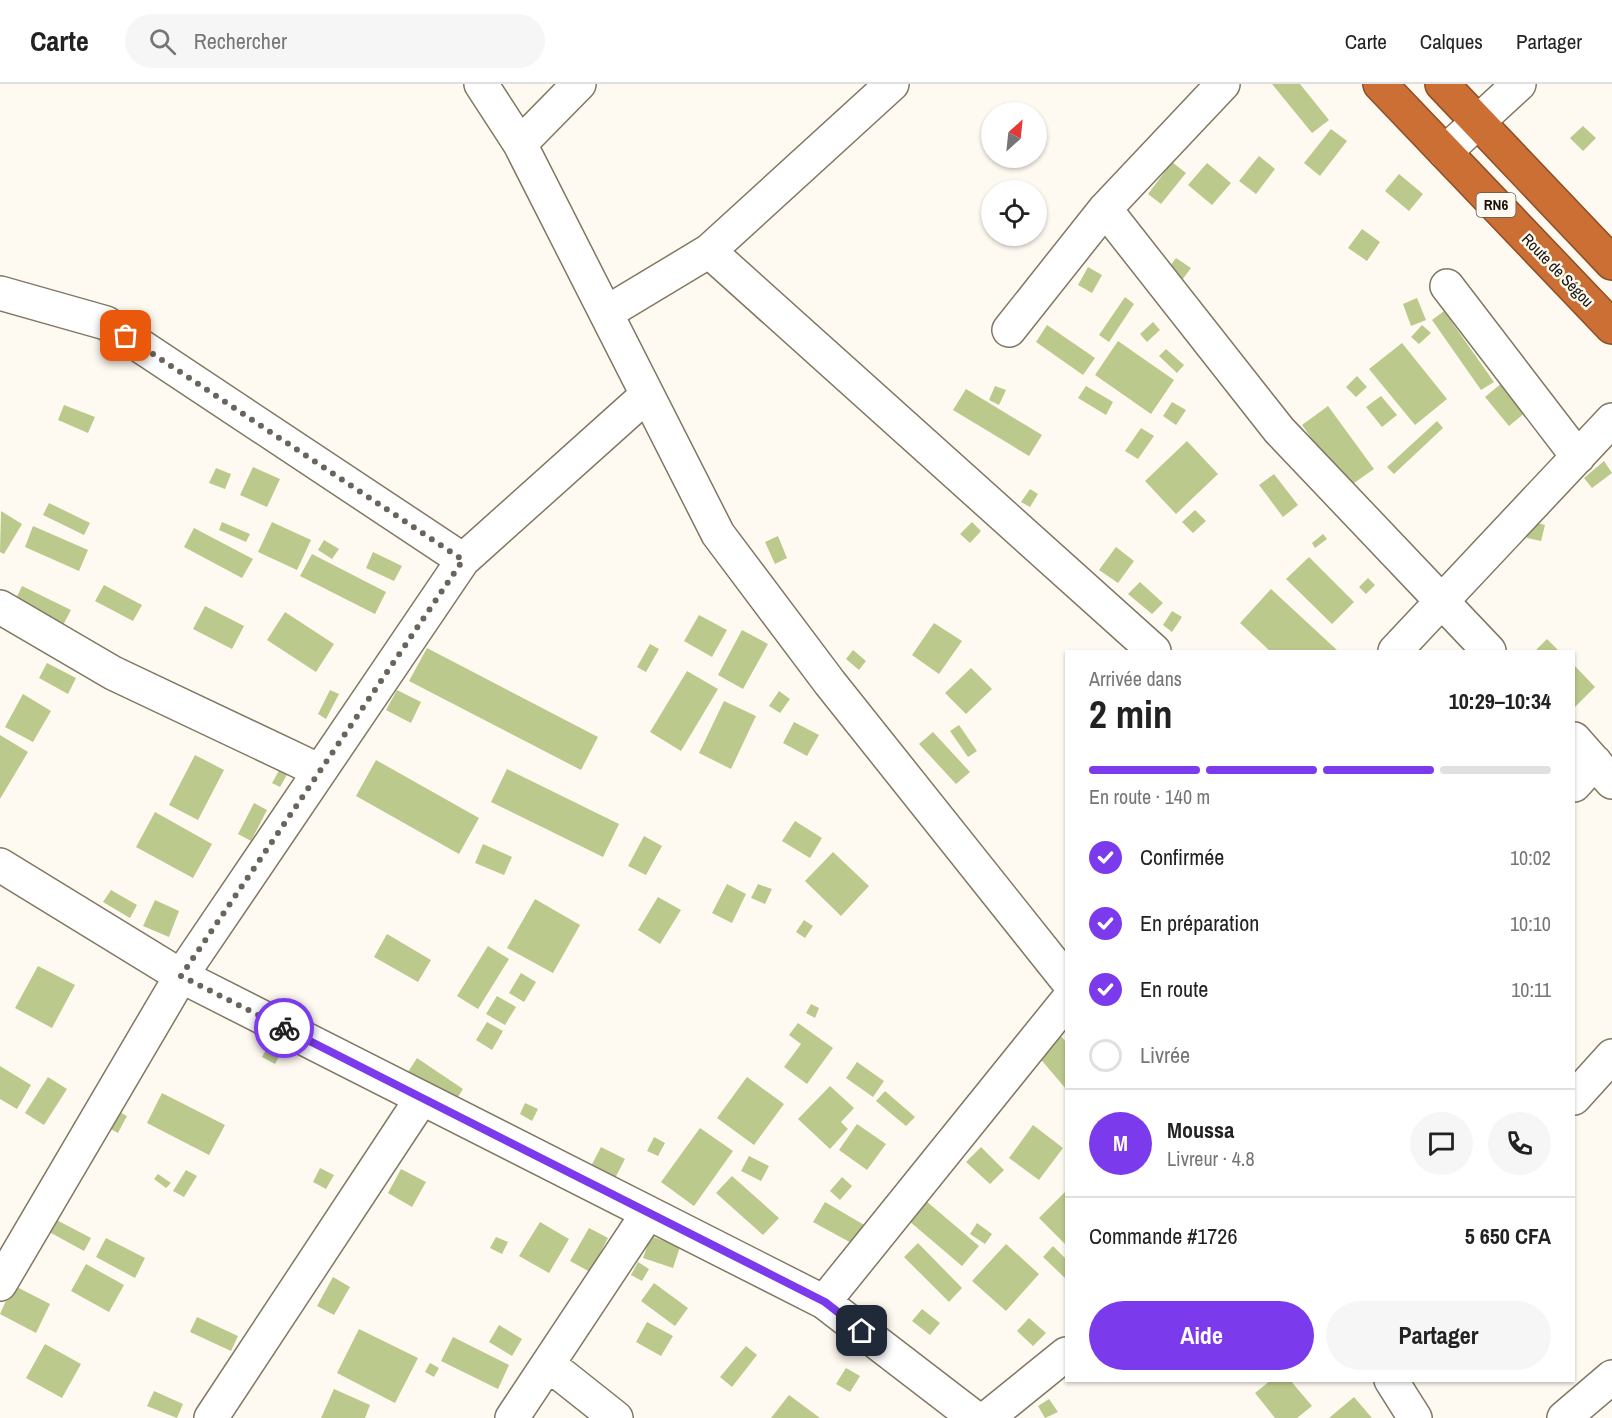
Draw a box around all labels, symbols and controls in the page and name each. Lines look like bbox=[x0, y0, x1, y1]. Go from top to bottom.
search box bbox=[125, 14, 545, 68]
text: Carte bbox=[30, 22, 89, 60]
icon: search bbox=[146, 25, 179, 58]
text: Rechercher bbox=[194, 26, 287, 56]
text: Carte bbox=[1345, 27, 1387, 56]
text: Calques bbox=[1420, 27, 1483, 56]
text: Partager bbox=[1516, 27, 1582, 56]
north arrow bbox=[981, 102, 1047, 168]
map controls bbox=[981, 102, 1047, 246]
button: locate bbox=[981, 180, 1047, 246]
road number: RN6 bbox=[1476, 193, 1516, 217]
street label: Route de Ségou bbox=[1517, 228, 1599, 312]
pin bbox=[100, 310, 151, 361]
icon: bag bbox=[109, 319, 142, 352]
text: Arrivée dans bbox=[1089, 665, 1182, 692]
text: 10:29–10:34 bbox=[1449, 686, 1551, 716]
text: 2 min bbox=[1089, 688, 1173, 740]
text: En route · 140 m bbox=[1089, 783, 1210, 810]
icon: check bbox=[1089, 841, 1122, 874]
text: Confirmée bbox=[1140, 842, 1224, 872]
text: 10:02 bbox=[1510, 844, 1551, 871]
icon: check bbox=[1089, 907, 1122, 940]
text: En préparation bbox=[1140, 908, 1259, 938]
text: 10:10 bbox=[1510, 910, 1551, 937]
icon: check bbox=[1089, 973, 1122, 1006]
text: En route bbox=[1140, 974, 1208, 1004]
text: 10:11 bbox=[1511, 976, 1551, 1003]
courier bbox=[254, 998, 314, 1058]
icon: bike bbox=[268, 1012, 301, 1045]
text: Livrée bbox=[1140, 1040, 1190, 1070]
button: chat bbox=[1410, 1112, 1473, 1175]
button: phone bbox=[1488, 1112, 1551, 1175]
text: Moussa bbox=[1167, 1115, 1234, 1145]
text: M bbox=[1113, 1128, 1128, 1158]
text: Livreur · 4.8 bbox=[1167, 1145, 1255, 1172]
text: Commande #1726 bbox=[1089, 1221, 1237, 1251]
text: 5 650 CFA bbox=[1465, 1221, 1551, 1251]
button: Aide bbox=[1089, 1301, 1314, 1370]
button: Partager bbox=[1326, 1301, 1551, 1370]
pin bbox=[836, 1305, 887, 1356]
icon: home bbox=[845, 1314, 878, 1347]

